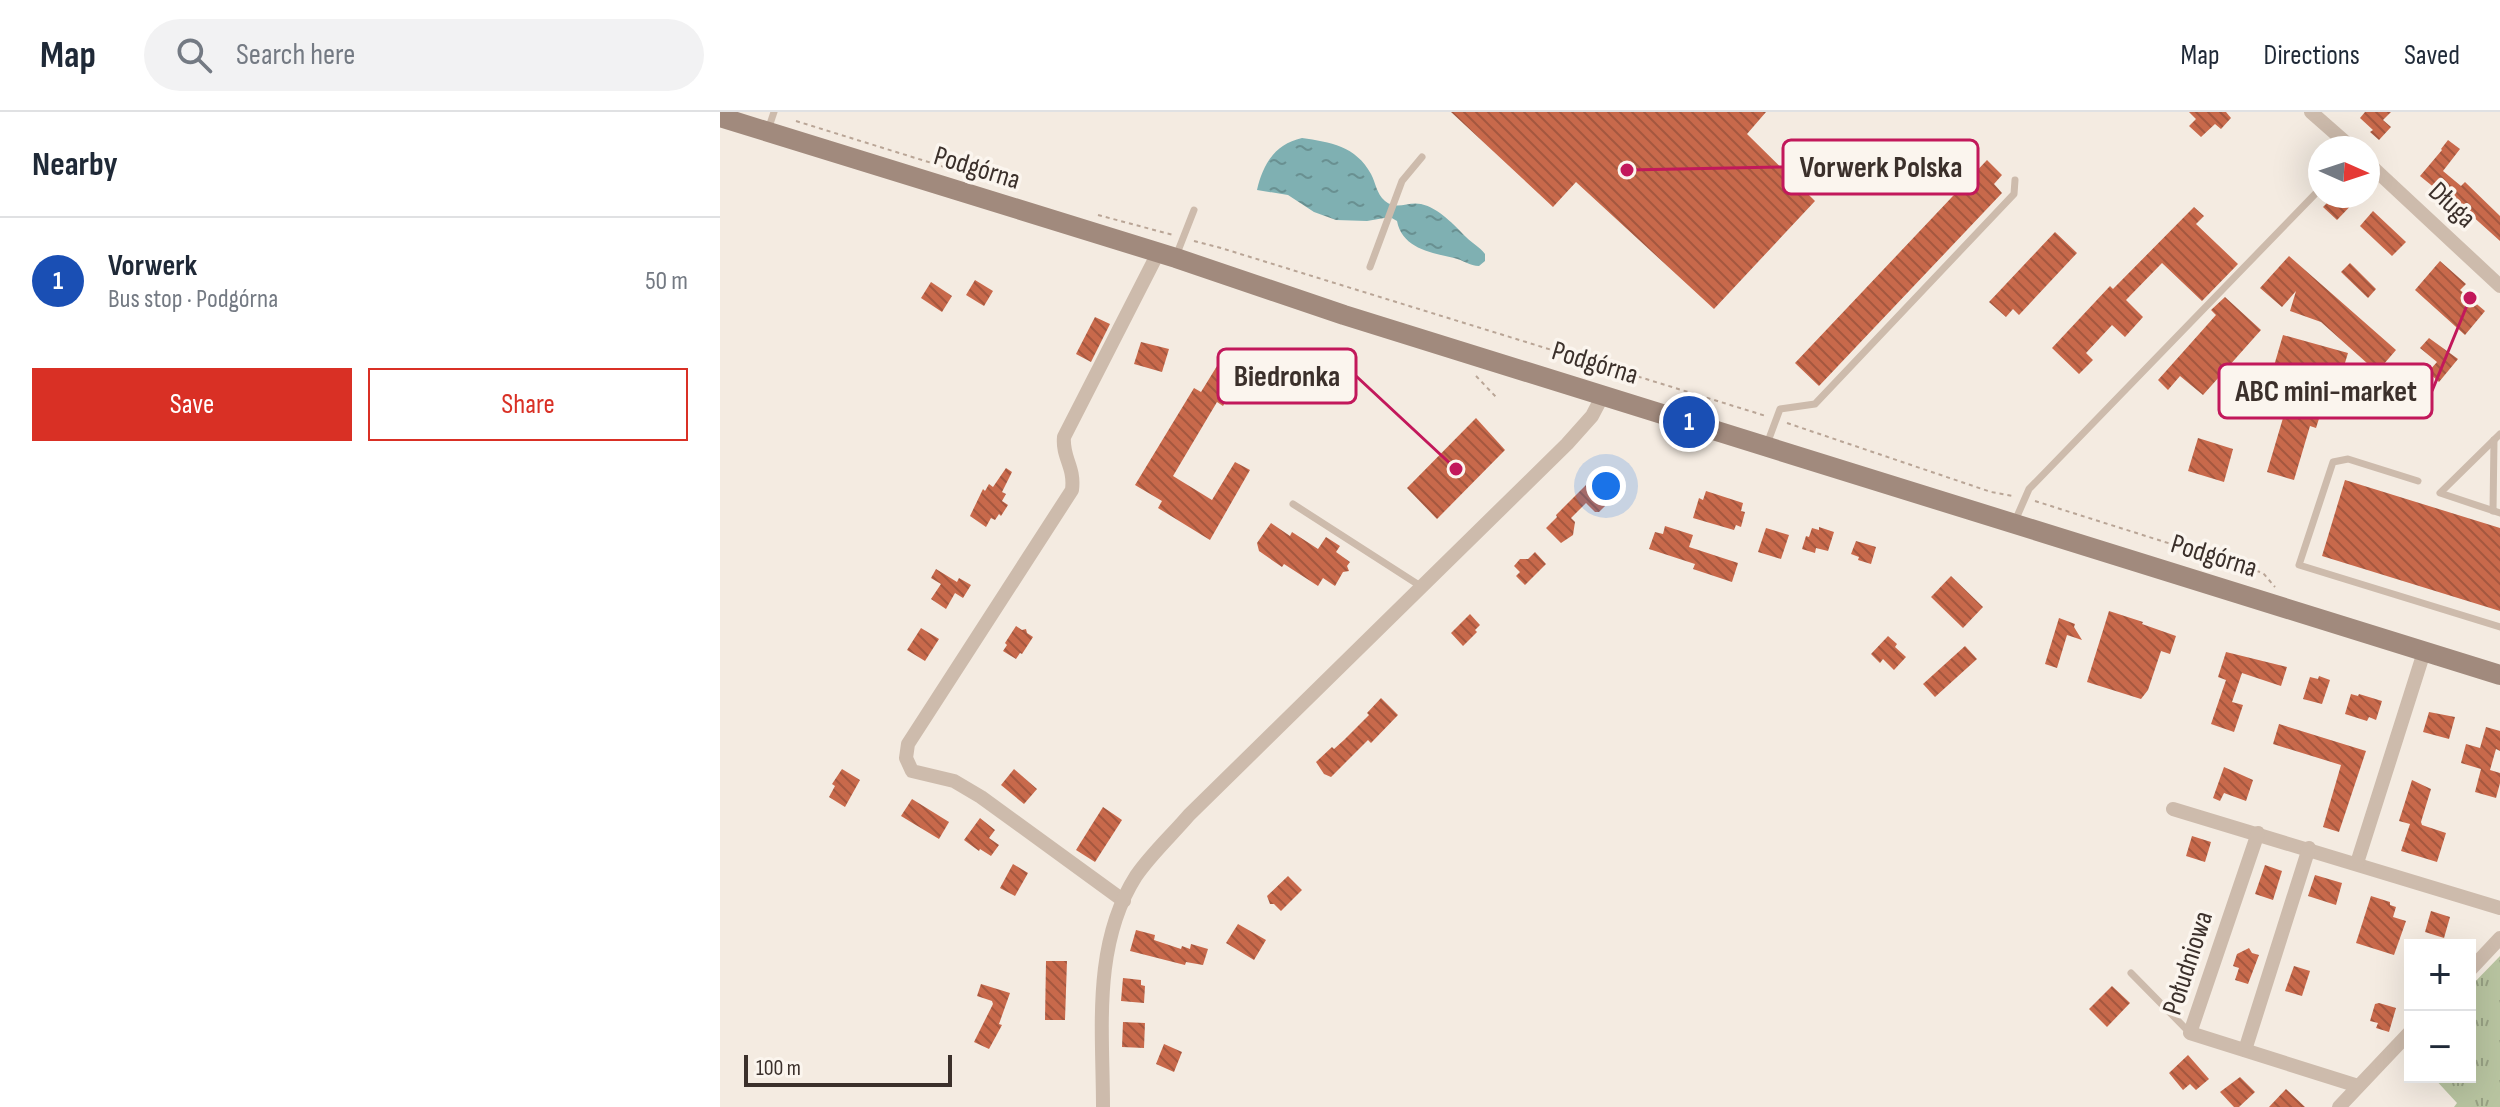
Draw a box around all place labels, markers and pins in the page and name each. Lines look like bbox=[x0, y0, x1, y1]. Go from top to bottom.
callout: Vorwerk Polska bbox=[1783, 140, 1978, 194]
callout: Biedronka bbox=[1218, 349, 1356, 403]
callout: ABC mini-market bbox=[2219, 364, 2432, 418]
pin: 1 bbox=[1663, 392, 1715, 452]

